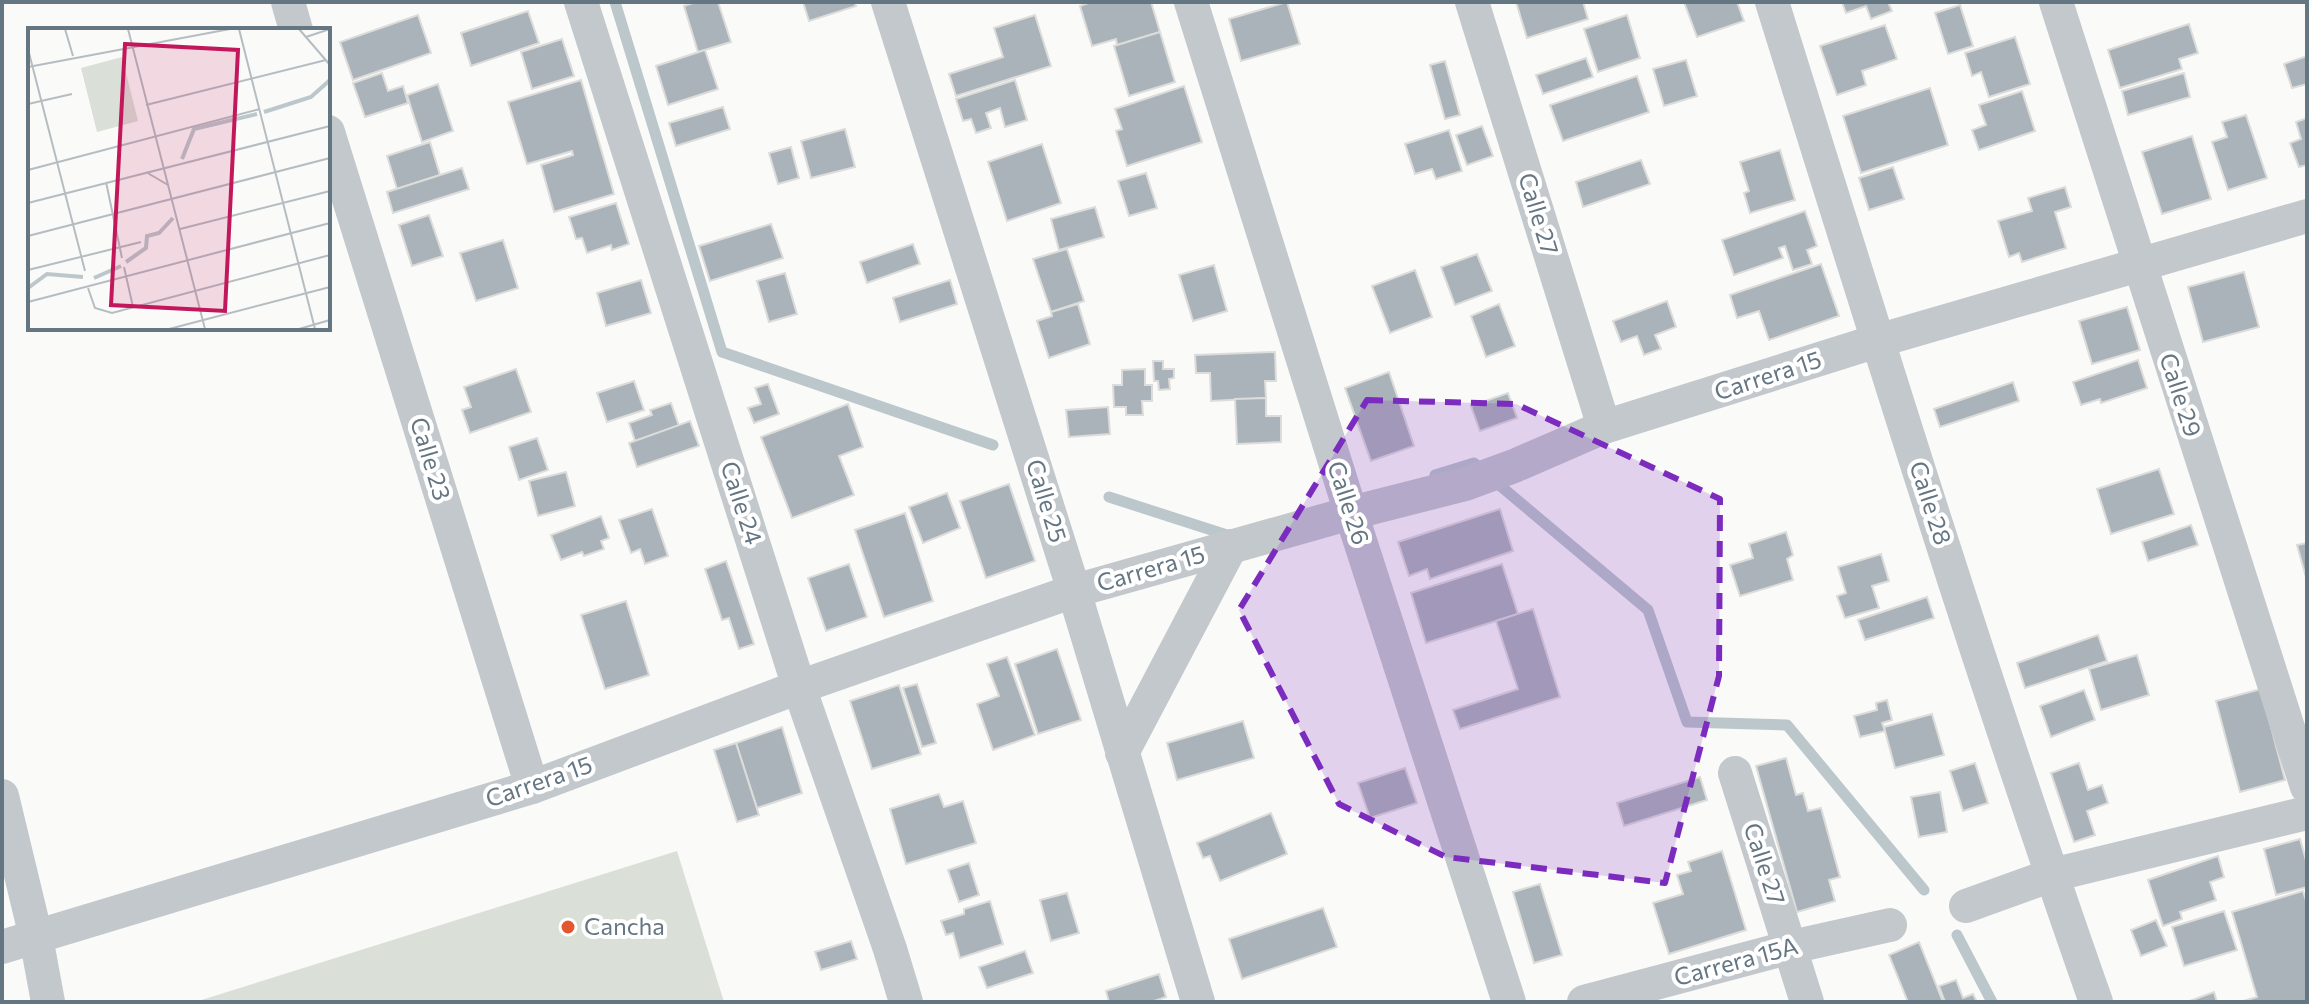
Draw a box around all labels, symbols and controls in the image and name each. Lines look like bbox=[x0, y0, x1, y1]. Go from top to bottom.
inset map bbox=[28, 28, 330, 330]
street label: Calle 27 bbox=[1513, 169, 1566, 258]
street label: Carrera 15 bbox=[1710, 344, 1825, 406]
street label: Calle 29 bbox=[2154, 349, 2209, 440]
street label: Calle 23 bbox=[405, 413, 458, 504]
street label: Calle 25 bbox=[1021, 455, 1074, 546]
street label: Calle 24 bbox=[715, 457, 769, 548]
street label: Calle 26 bbox=[1322, 457, 1377, 548]
street label: Calle 28 bbox=[1904, 457, 1959, 548]
street label: Carrera 15 bbox=[1093, 538, 1208, 597]
street label: Carrera 15 bbox=[481, 749, 596, 812]
street label: Calle 27 bbox=[1739, 819, 1792, 908]
place label: Cancha bbox=[584, 911, 665, 940]
marker: Cancha bbox=[559, 918, 577, 936]
street label: Carrera 15A bbox=[1671, 930, 1801, 991]

